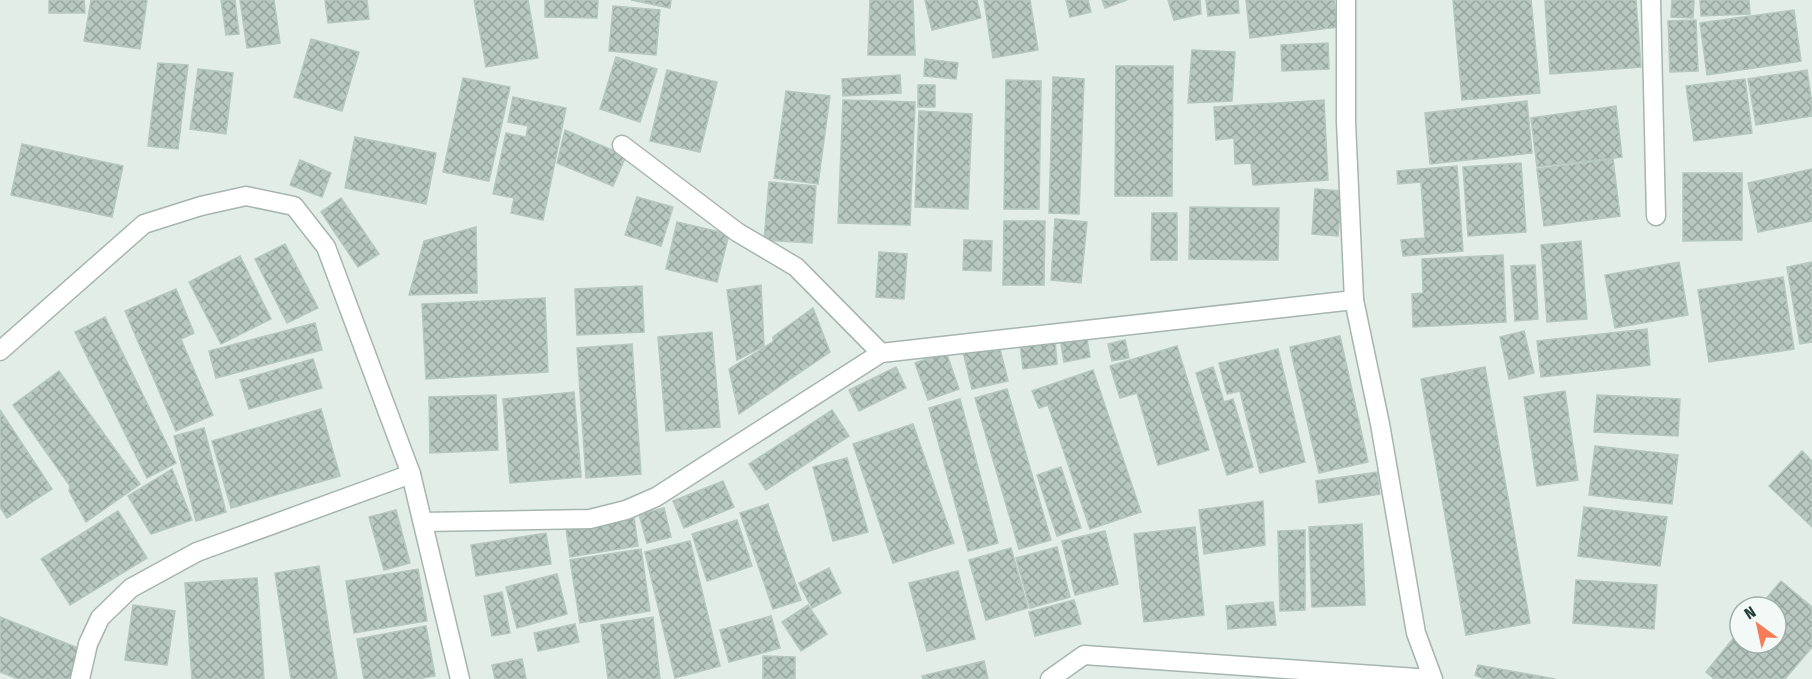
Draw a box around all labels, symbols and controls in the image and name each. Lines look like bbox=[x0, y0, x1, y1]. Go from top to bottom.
north arrow bbox=[1728, 595, 1788, 655]
text: N bbox=[1741, 602, 1759, 623]

